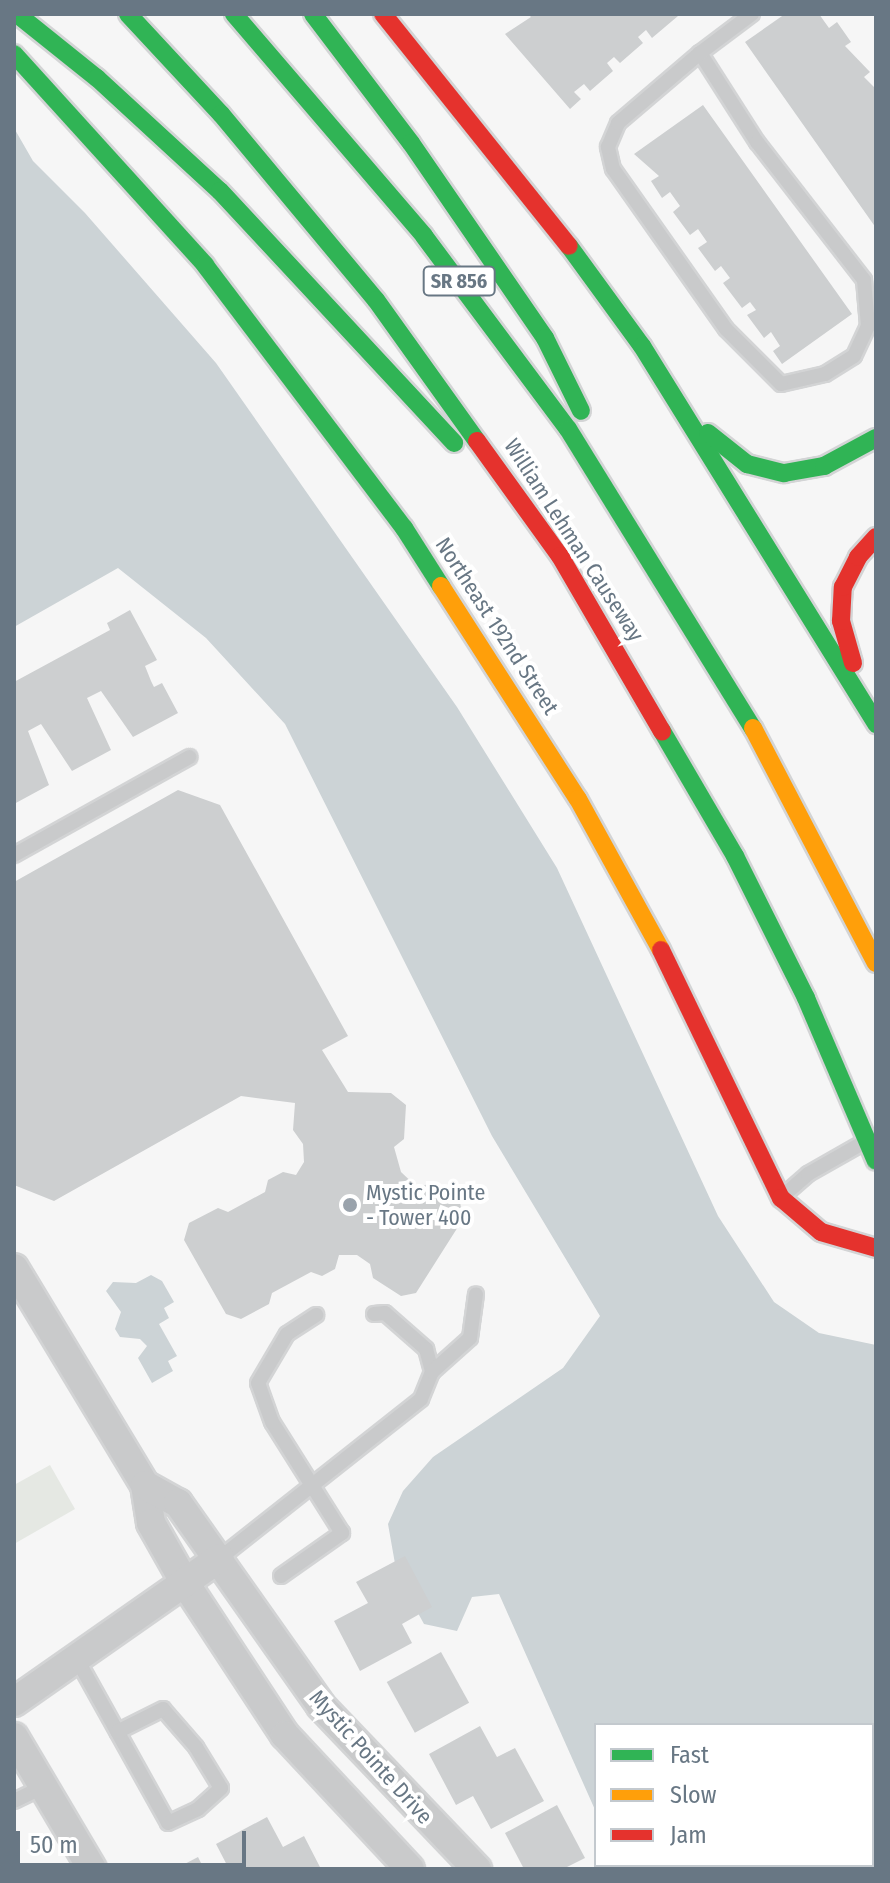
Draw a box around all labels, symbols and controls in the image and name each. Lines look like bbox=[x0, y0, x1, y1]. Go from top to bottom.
road number: SR 856 bbox=[421, 265, 497, 297]
street label: William Lehman Causeway bbox=[499, 434, 649, 646]
street label: Northeast 192nd Street bbox=[430, 533, 564, 719]
place label: Mystic Pointe - Tower 400 bbox=[366, 1179, 485, 1230]
marker: Mystic Pointe - Tower 400 bbox=[341, 1196, 359, 1214]
street label: Mystic Pointe Drive bbox=[304, 1685, 438, 1829]
legend bbox=[594, 1723, 874, 1867]
text: Fast bbox=[670, 1741, 709, 1769]
text: Slow bbox=[670, 1781, 716, 1809]
scale bar bbox=[20, 1815, 250, 1865]
text: Jam bbox=[670, 1821, 707, 1849]
text: 50 m bbox=[30, 1831, 78, 1859]

